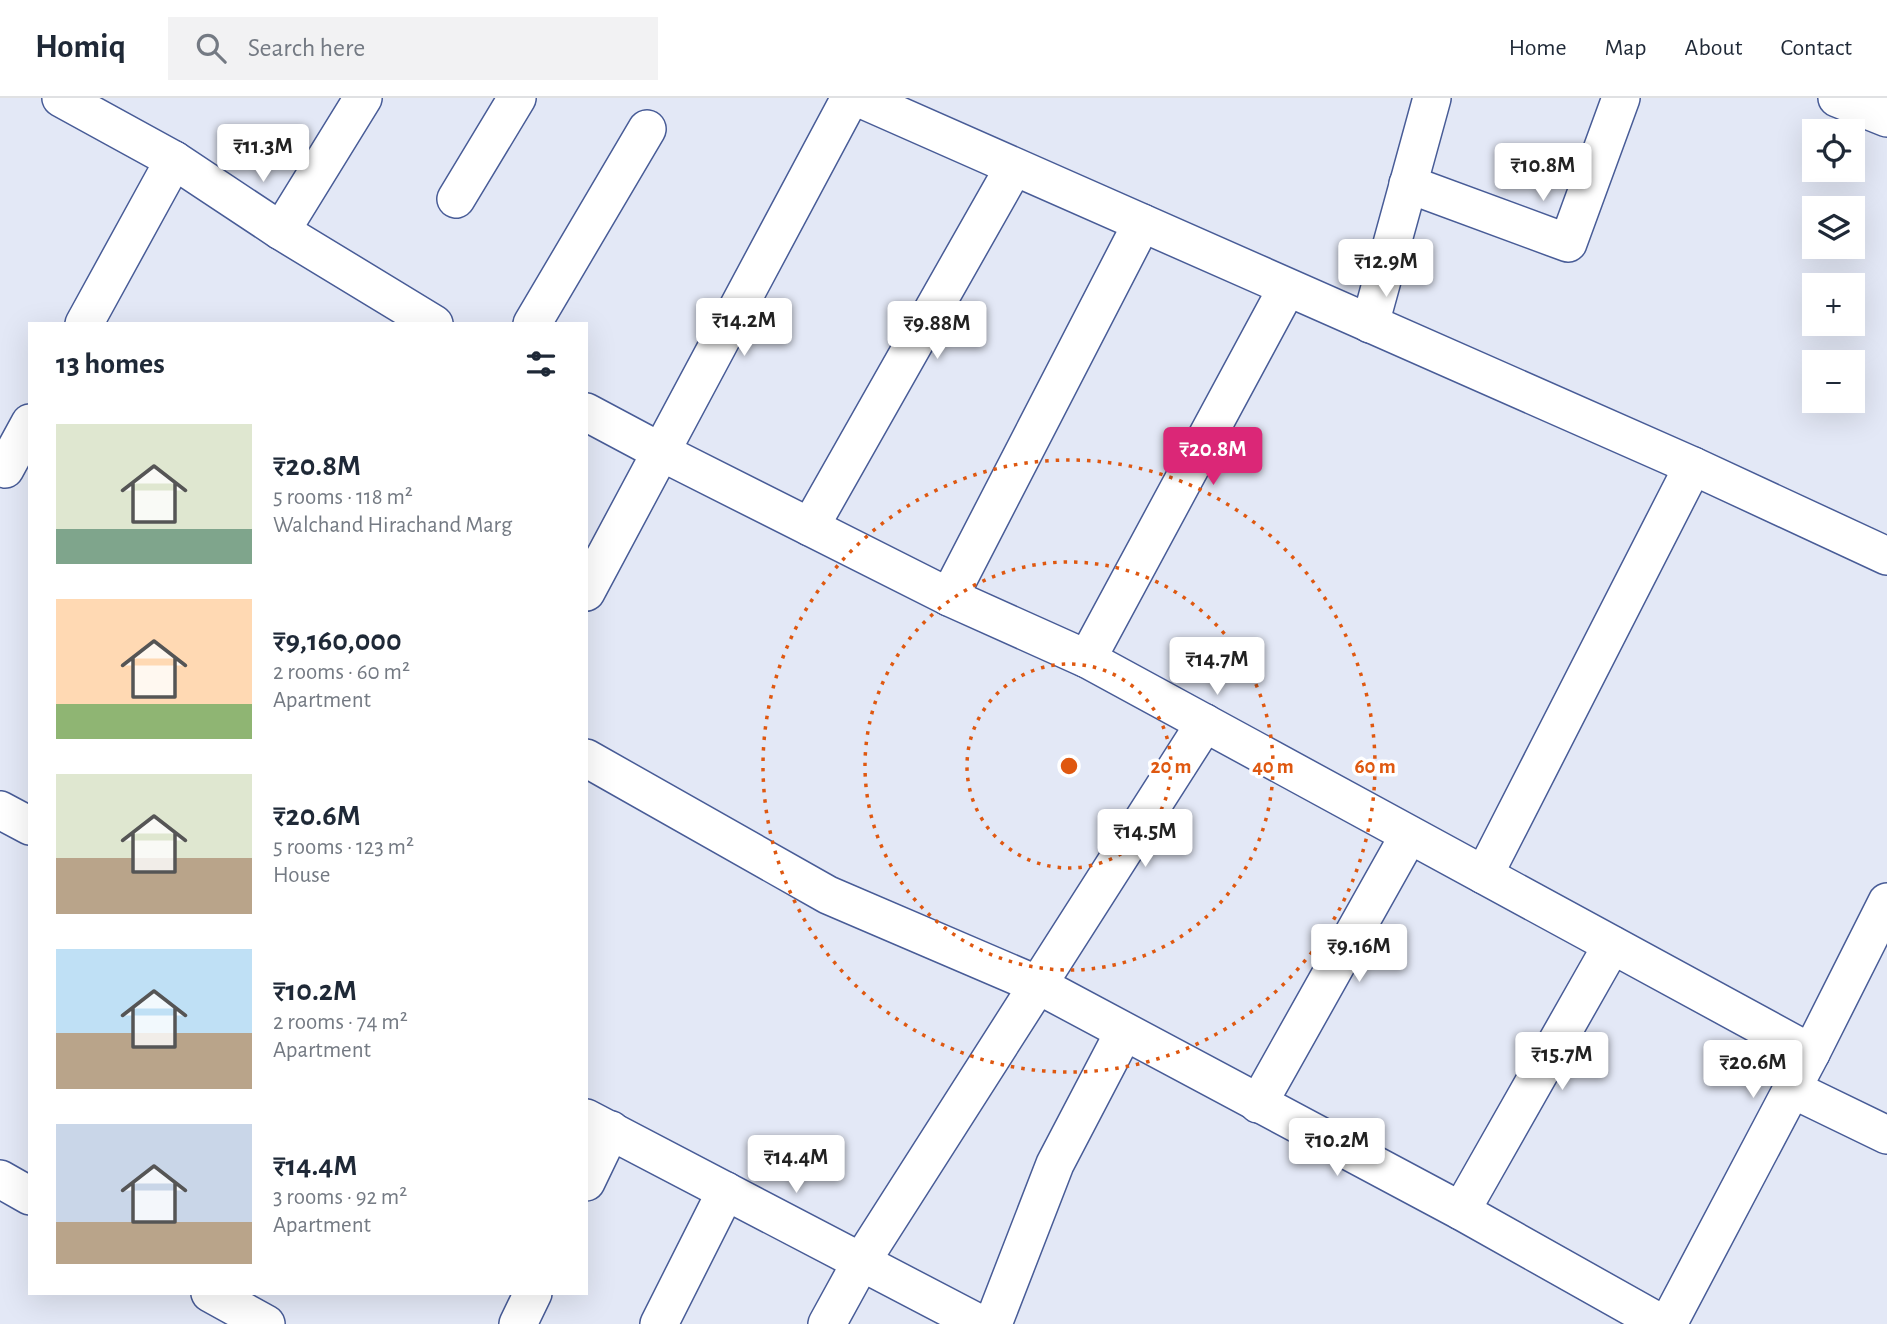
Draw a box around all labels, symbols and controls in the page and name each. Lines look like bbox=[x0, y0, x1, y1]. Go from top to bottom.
search box bbox=[168, 17, 658, 80]
icon: search bbox=[192, 29, 230, 67]
text: Homiq bbox=[35, 31, 126, 64]
text: Search here bbox=[248, 35, 365, 61]
text: Home bbox=[1509, 36, 1567, 60]
text: Map bbox=[1605, 36, 1647, 60]
text: About bbox=[1685, 36, 1742, 60]
text: Contact bbox=[1780, 36, 1852, 60]
map controls bbox=[1802, 119, 1865, 413]
button: locate bbox=[1802, 119, 1865, 182]
pin: ₹11.3M bbox=[206, 125, 320, 184]
text: ₹11.3M bbox=[233, 135, 293, 158]
pin: ₹10.8M bbox=[1486, 144, 1600, 203]
text: ₹10.8M bbox=[1511, 154, 1575, 177]
button: layers bbox=[1802, 196, 1865, 259]
pin: ₹12.9M bbox=[1329, 240, 1443, 299]
text: ₹12.9M bbox=[1354, 250, 1418, 273]
button: + bbox=[1802, 273, 1865, 336]
pin: ₹14.2M bbox=[687, 299, 801, 358]
pin: ₹9.88M bbox=[880, 302, 994, 361]
text: ₹14.2M bbox=[712, 309, 776, 332]
text: ₹9.88M bbox=[903, 312, 971, 335]
icon: filters bbox=[522, 345, 560, 383]
text: 13 homes bbox=[56, 349, 165, 379]
button: − bbox=[1802, 350, 1865, 413]
pin: ₹20.8M bbox=[1156, 428, 1270, 487]
text: ₹20.8M bbox=[1179, 438, 1247, 461]
text: ₹20.8M bbox=[273, 451, 361, 481]
icon: home bbox=[112, 452, 196, 536]
text: 5 rooms · 118 m² bbox=[273, 486, 413, 509]
text: Walchand Hirachand Marg bbox=[273, 514, 512, 537]
text: ₹9,160,000 bbox=[273, 626, 402, 656]
icon: home bbox=[112, 627, 196, 711]
pin: ₹14.7M bbox=[1160, 638, 1274, 697]
text: ₹14.7M bbox=[1185, 648, 1249, 671]
text: 2 rooms · 60 m² bbox=[273, 661, 410, 684]
text: Apartment bbox=[273, 689, 371, 712]
centre of rings bbox=[1057, 754, 1081, 778]
text: 20 m bbox=[1151, 756, 1191, 777]
text: 40 m bbox=[1252, 756, 1294, 777]
text: 60 m bbox=[1354, 756, 1396, 777]
text: ₹20.6M bbox=[273, 801, 361, 831]
icon: home bbox=[112, 802, 196, 886]
pin: ₹14.5M bbox=[1088, 810, 1202, 869]
text: ₹14.5M bbox=[1113, 820, 1177, 843]
text: 5 rooms · 123 m² bbox=[273, 836, 414, 859]
text: House bbox=[273, 864, 330, 887]
pin: ₹9.16M bbox=[1302, 924, 1416, 984]
text: ₹9.16M bbox=[1327, 935, 1391, 958]
text: ₹10.2M bbox=[273, 976, 357, 1006]
icon: home bbox=[112, 977, 196, 1061]
text: 2 rooms · 74 m² bbox=[273, 1011, 408, 1034]
pin: ₹15.7M bbox=[1505, 1032, 1619, 1092]
text: Apartment bbox=[273, 1039, 371, 1062]
pin: ₹20.6M bbox=[1696, 1040, 1810, 1100]
text: ₹15.7M bbox=[1531, 1043, 1593, 1066]
text: ₹20.6M bbox=[1719, 1051, 1787, 1074]
pin: ₹10.2M bbox=[1280, 1118, 1394, 1178]
text: ₹10.2M bbox=[1305, 1129, 1369, 1152]
pin: ₹14.4M bbox=[739, 1136, 853, 1195]
text: ₹14.4M bbox=[764, 1146, 828, 1169]
text: ₹14.4M bbox=[273, 1151, 357, 1181]
icon: home bbox=[112, 1152, 196, 1236]
text: 3 rooms · 92 m² bbox=[273, 1186, 407, 1209]
text: Apartment bbox=[273, 1214, 371, 1237]

